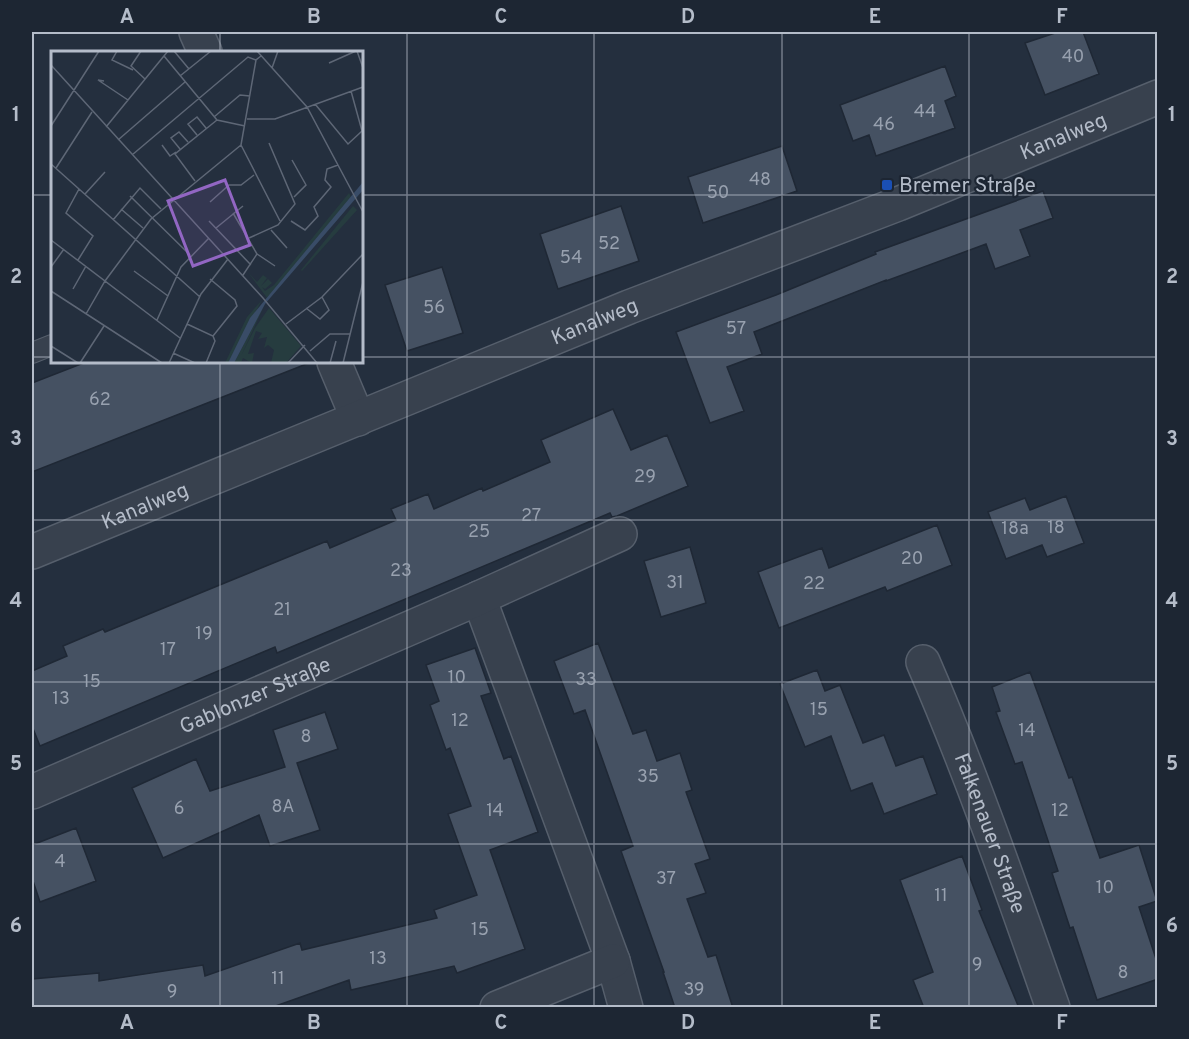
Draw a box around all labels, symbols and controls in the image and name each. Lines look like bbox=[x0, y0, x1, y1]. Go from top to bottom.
text: A bbox=[120, 5, 134, 31]
text: B bbox=[307, 5, 321, 31]
text: C bbox=[495, 5, 507, 31]
text: D bbox=[681, 5, 695, 31]
text: E bbox=[869, 5, 881, 31]
text: F bbox=[1056, 5, 1068, 31]
house number: 40 bbox=[1062, 46, 1084, 69]
inset map bbox=[51, 51, 363, 363]
house number: 44 bbox=[914, 101, 936, 124]
text: 1 bbox=[12, 103, 20, 129]
text: 1 bbox=[1168, 103, 1176, 129]
street label: Kanalweg bbox=[1016, 107, 1111, 167]
house number: 46 bbox=[873, 114, 895, 137]
house number: 48 bbox=[749, 169, 771, 192]
place label: Bremer Straße bbox=[899, 173, 1036, 200]
marker: Bremer Straße bbox=[880, 178, 894, 192]
house number: 50 bbox=[707, 182, 729, 205]
house number: 52 bbox=[598, 233, 620, 256]
house number: 54 bbox=[560, 247, 582, 270]
text: 2 bbox=[10, 265, 22, 291]
text: 2 bbox=[1166, 265, 1178, 291]
street label: Kanalweg bbox=[548, 293, 642, 352]
house number: 56 bbox=[423, 297, 445, 320]
house number: 57 bbox=[726, 318, 746, 341]
house number: 62 bbox=[89, 389, 111, 412]
text: 3 bbox=[10, 427, 22, 453]
text: 3 bbox=[1166, 427, 1178, 453]
house number: 29 bbox=[634, 466, 656, 489]
street label: Kanalweg bbox=[98, 477, 193, 537]
house number: 27 bbox=[521, 505, 541, 528]
house number: 18 bbox=[1047, 517, 1065, 540]
house number: 18a bbox=[1001, 518, 1029, 541]
house number: 25 bbox=[468, 521, 490, 544]
house number: 20 bbox=[901, 548, 923, 571]
house number: 23 bbox=[390, 560, 412, 583]
house number: 31 bbox=[666, 572, 684, 595]
house number: 22 bbox=[803, 573, 825, 596]
text: 4 bbox=[10, 589, 22, 615]
text: 4 bbox=[1166, 589, 1178, 615]
house number: 21 bbox=[273, 599, 291, 622]
house number: 19 bbox=[195, 623, 213, 646]
house number: 17 bbox=[160, 639, 176, 662]
street label: Gablonzer Straße bbox=[176, 652, 335, 741]
house number: 10 bbox=[448, 667, 466, 690]
house number: 33 bbox=[575, 669, 597, 692]
house number: 15 bbox=[83, 671, 101, 694]
house number: 13 bbox=[52, 688, 70, 711]
house number: 15 bbox=[810, 699, 828, 722]
house number: 12 bbox=[451, 710, 469, 733]
house number: 14 bbox=[1018, 720, 1036, 743]
house number: 8 bbox=[301, 726, 312, 749]
street label: Falkenauer Straße bbox=[947, 750, 1031, 918]
text: 5 bbox=[10, 752, 22, 778]
text: 5 bbox=[1166, 752, 1178, 778]
house number: 35 bbox=[637, 766, 659, 789]
house number: 8A bbox=[271, 796, 295, 819]
house number: 6 bbox=[174, 798, 184, 821]
house number: 14 bbox=[486, 800, 504, 823]
house number: 12 bbox=[1051, 800, 1069, 823]
house number: 4 bbox=[54, 851, 66, 874]
house number: 37 bbox=[656, 868, 676, 891]
house number: 10 bbox=[1096, 877, 1114, 900]
house number: 11 bbox=[934, 885, 948, 908]
text: 6 bbox=[10, 914, 22, 940]
text: 6 bbox=[1166, 914, 1178, 940]
house number: 15 bbox=[471, 919, 489, 942]
house number: 13 bbox=[369, 948, 387, 971]
house number: 9 bbox=[972, 954, 982, 977]
house number: 8 bbox=[1118, 962, 1129, 985]
house number: 11 bbox=[271, 968, 285, 991]
house number: 39 bbox=[683, 979, 705, 1002]
house number: 9 bbox=[167, 981, 177, 1004]
text: A bbox=[120, 1011, 134, 1037]
text: B bbox=[307, 1011, 321, 1037]
text: C bbox=[495, 1011, 507, 1037]
text: D bbox=[681, 1011, 695, 1037]
text: E bbox=[869, 1011, 881, 1037]
text: F bbox=[1056, 1011, 1068, 1037]

